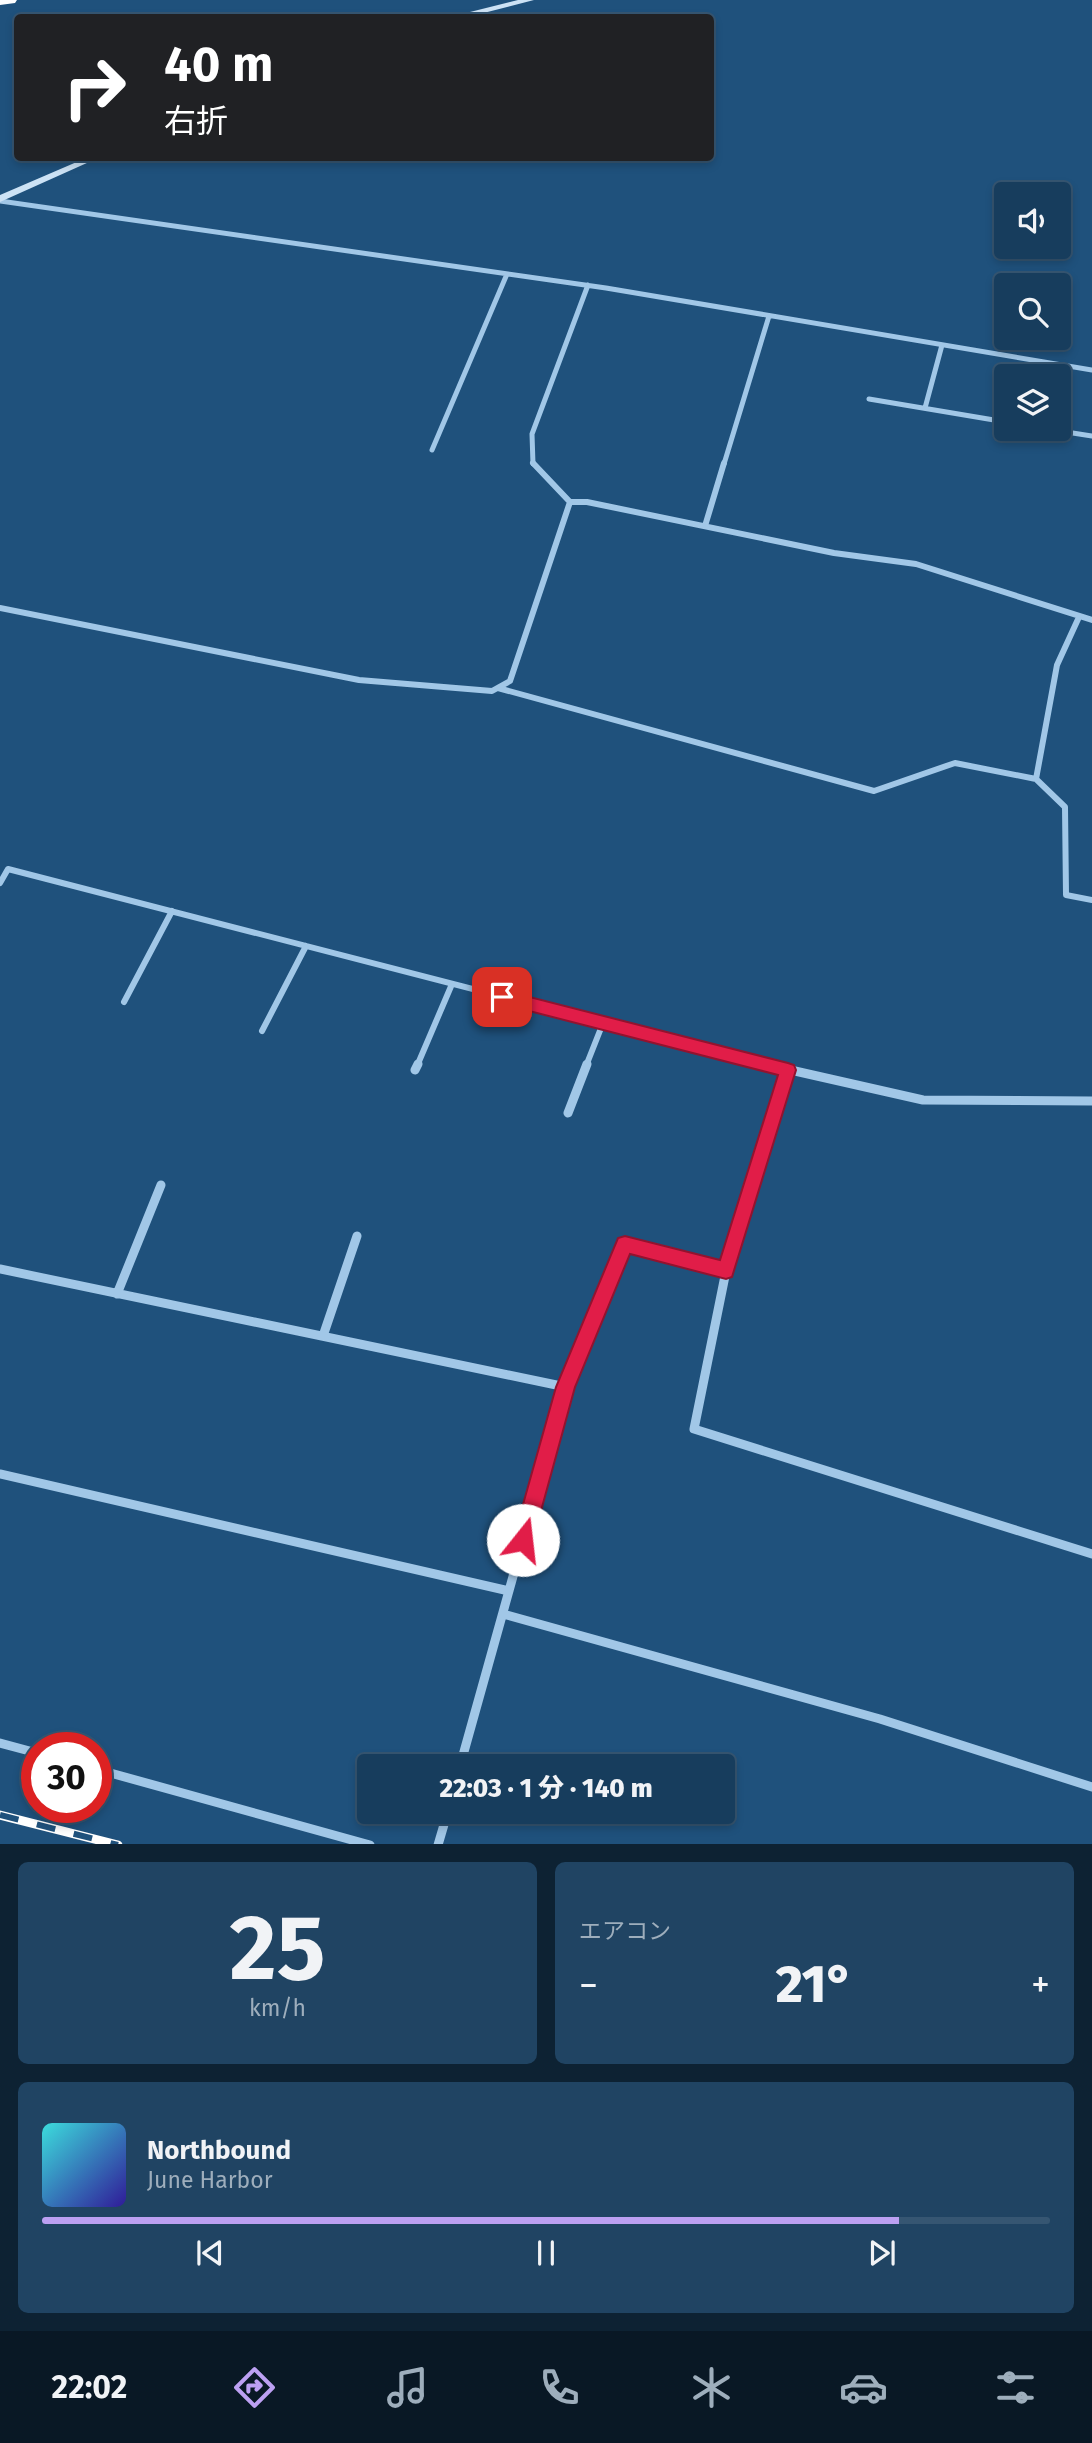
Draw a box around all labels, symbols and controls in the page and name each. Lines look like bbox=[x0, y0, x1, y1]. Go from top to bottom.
text: 40 m bbox=[164, 35, 273, 94]
icon: right bbox=[49, 42, 140, 133]
text: 右折 bbox=[164, 102, 228, 140]
map controls bbox=[994, 182, 1071, 441]
button: sound bbox=[994, 182, 1071, 259]
button: search bbox=[994, 273, 1071, 350]
button: layers bbox=[994, 364, 1071, 441]
pin bbox=[472, 967, 532, 1027]
icon: arrive bbox=[483, 978, 521, 1016]
position arrow bbox=[486, 1503, 560, 1577]
speed limit sign: 30 bbox=[21, 1732, 112, 1823]
text: 22:03 · 1 分 · 140 m bbox=[439, 1773, 653, 1804]
text: 25 bbox=[230, 1894, 325, 2003]
text: エアコン bbox=[579, 1917, 671, 1945]
text: 21° bbox=[776, 1953, 853, 2016]
text: − bbox=[579, 1962, 598, 2008]
text: + bbox=[1031, 1962, 1050, 2008]
text: km/h bbox=[249, 1994, 306, 2022]
text: Northbound bbox=[147, 2135, 291, 2166]
text: June Harbor bbox=[147, 2166, 273, 2194]
icon: previous bbox=[191, 2234, 229, 2272]
icon: pause bbox=[527, 2234, 565, 2272]
icon: next bbox=[863, 2234, 901, 2272]
icon: directions bbox=[230, 2363, 279, 2412]
icon: music bbox=[383, 2363, 432, 2412]
icon: phone bbox=[535, 2363, 584, 2412]
icon: climate bbox=[687, 2363, 736, 2412]
icon: car bbox=[839, 2363, 888, 2412]
icon: filters bbox=[991, 2363, 1040, 2412]
text: 22:02 bbox=[52, 2368, 127, 2406]

